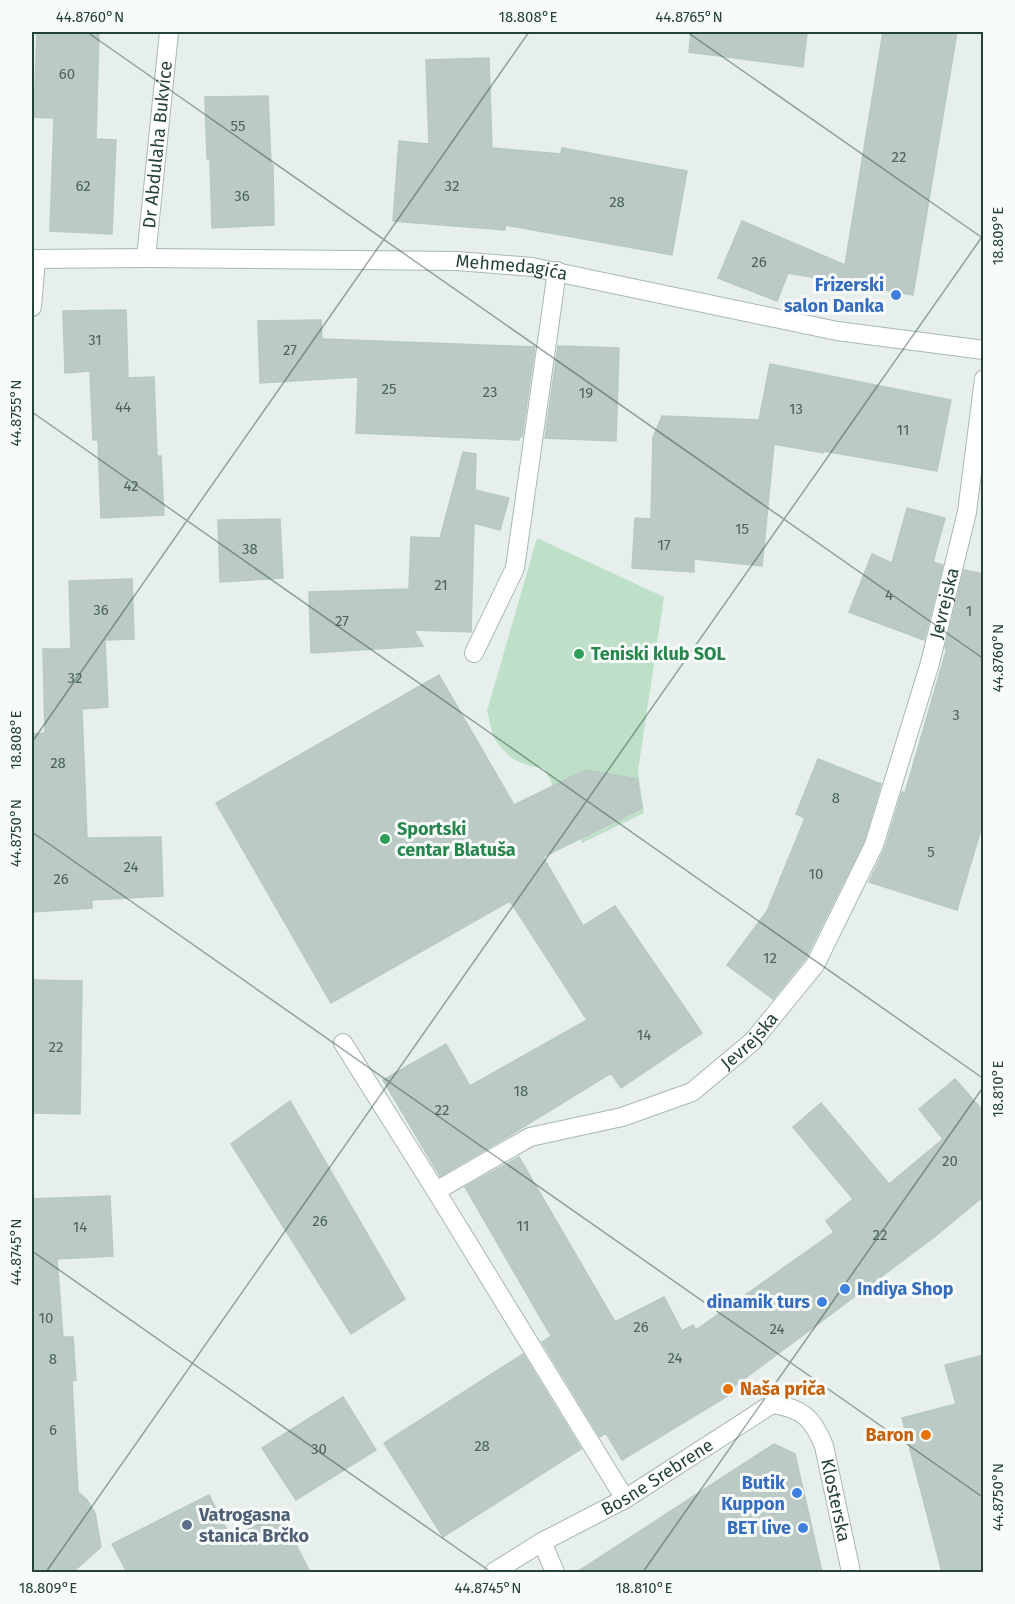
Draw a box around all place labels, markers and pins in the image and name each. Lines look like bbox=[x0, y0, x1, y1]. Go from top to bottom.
place label: Frizerski salon Danka bbox=[784, 274, 884, 317]
marker: Frizerski salon Danka bbox=[889, 288, 903, 302]
place label: Teniski klub SOL bbox=[591, 643, 726, 665]
marker: Teniski klub SOL bbox=[572, 647, 586, 661]
place label: Sportski centar Blatuša bbox=[397, 818, 516, 861]
marker: Sportski centar Blatuša bbox=[378, 832, 392, 846]
place label: Indiya Shop bbox=[857, 1278, 954, 1300]
marker: Indiya Shop bbox=[838, 1282, 852, 1296]
place label: dinamik turs bbox=[706, 1291, 810, 1313]
marker: dinamik turs bbox=[815, 1295, 829, 1309]
place label: Naša priča bbox=[740, 1378, 826, 1400]
marker: Naša priča bbox=[721, 1382, 735, 1396]
place label: Baron bbox=[865, 1424, 914, 1446]
marker: Baron bbox=[919, 1428, 933, 1442]
place label: Butik Kuppon bbox=[721, 1472, 786, 1515]
marker: Butik Kuppon bbox=[790, 1486, 804, 1500]
place label: Vatrogasna stanica Brčko bbox=[198, 1504, 309, 1547]
place label: BET live bbox=[727, 1517, 791, 1539]
marker: Vatrogasna stanica Brčko bbox=[180, 1518, 194, 1532]
marker: BET live bbox=[796, 1521, 810, 1535]

